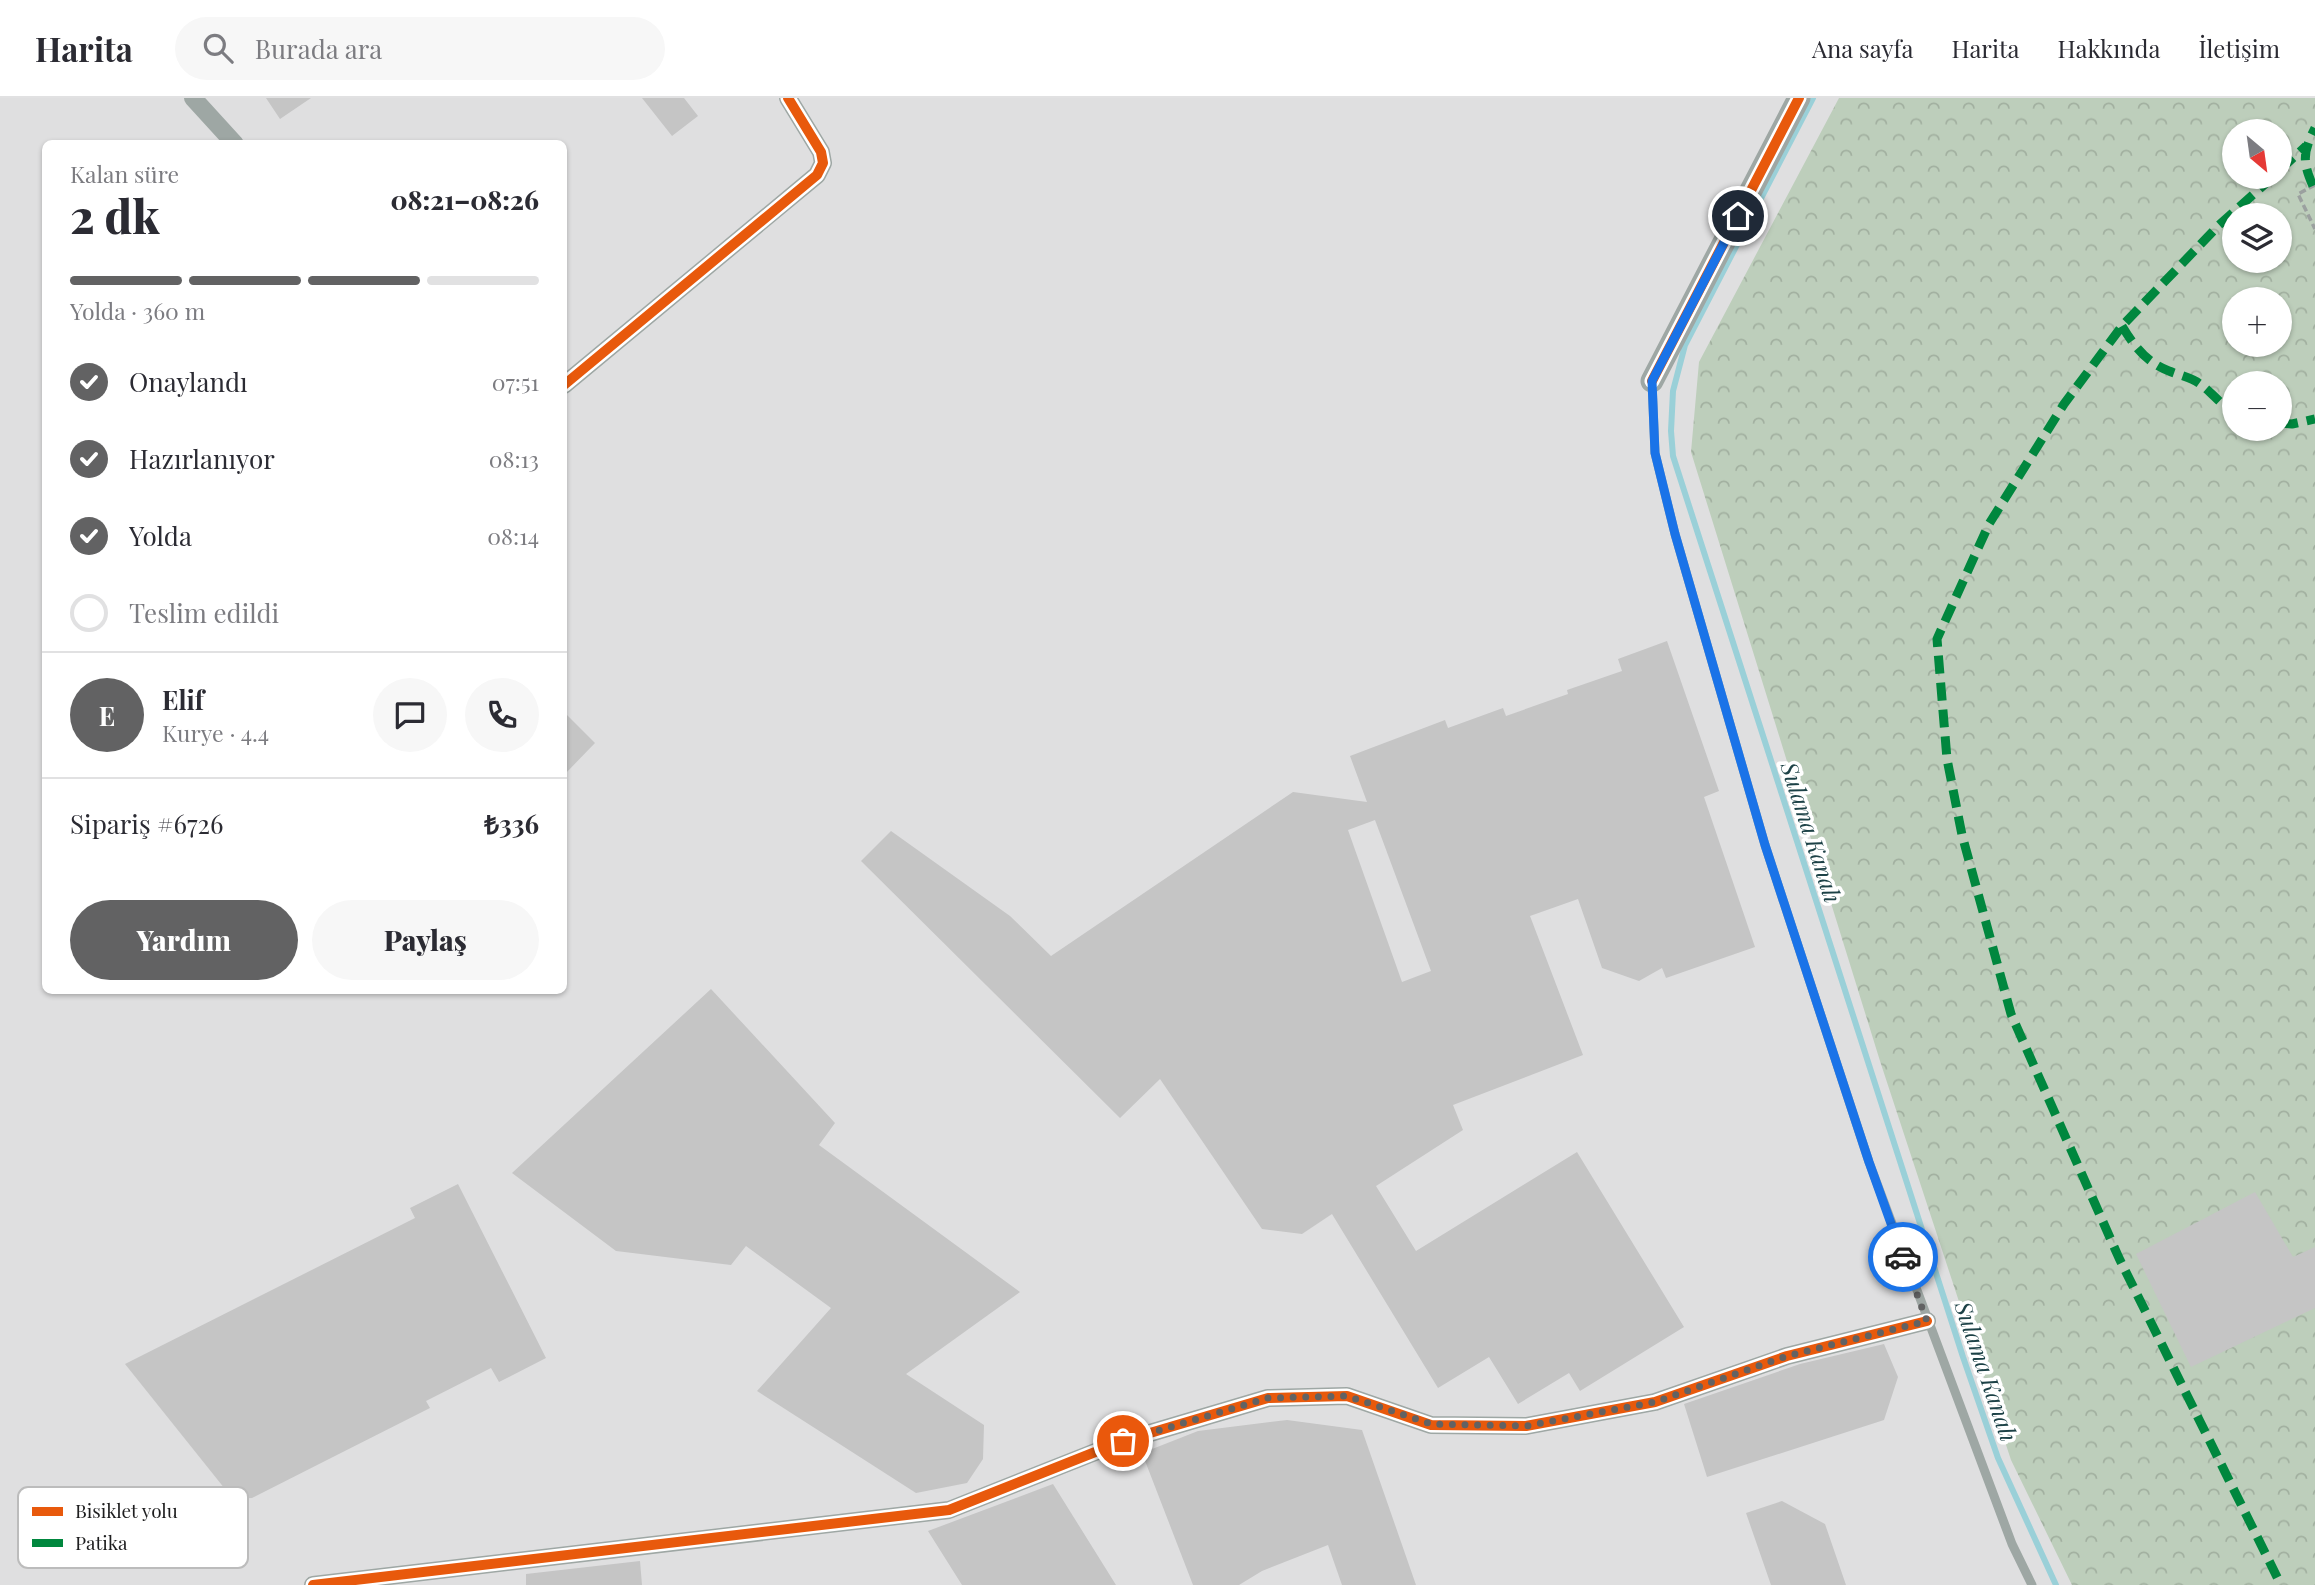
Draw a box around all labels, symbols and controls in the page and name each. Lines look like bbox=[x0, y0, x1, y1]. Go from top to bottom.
search box bbox=[175, 17, 665, 80]
text: Harita bbox=[35, 26, 133, 70]
icon: search bbox=[199, 29, 237, 67]
text: Burada ara bbox=[255, 31, 382, 66]
text: Ana sayfa bbox=[1812, 32, 1913, 64]
text: Harita bbox=[1951, 32, 2020, 64]
text: Hakkında bbox=[2058, 32, 2160, 64]
text: İletişim bbox=[2198, 32, 2280, 64]
north arrow bbox=[2222, 119, 2292, 189]
map controls bbox=[2222, 119, 2292, 441]
text: Kalan süre bbox=[70, 158, 179, 189]
text: 08:21–08:26 bbox=[390, 182, 539, 217]
text: 2 dk bbox=[70, 184, 160, 246]
pin bbox=[1708, 186, 1768, 246]
icon: home bbox=[1719, 197, 1757, 235]
button: layers bbox=[2222, 203, 2292, 273]
button: + bbox=[2222, 287, 2292, 357]
text: Yolda · 360 m bbox=[70, 295, 205, 326]
icon: check bbox=[70, 363, 108, 401]
text: Onaylandı bbox=[129, 364, 248, 399]
text: 07:51 bbox=[492, 366, 539, 397]
button: − bbox=[2222, 371, 2292, 441]
icon: check bbox=[70, 440, 108, 478]
text: Hazırlanıyor bbox=[129, 441, 275, 476]
text: 08:13 bbox=[489, 443, 539, 474]
icon: check bbox=[70, 517, 108, 555]
text: Yolda bbox=[129, 518, 192, 553]
text: 08:14 bbox=[487, 520, 539, 551]
text: Teslim edildi bbox=[129, 595, 279, 630]
button: chat bbox=[373, 678, 447, 752]
button: phone bbox=[465, 678, 539, 752]
text: Elif bbox=[162, 682, 204, 717]
text: E bbox=[99, 698, 115, 733]
text: Kurye · 4.4 bbox=[162, 717, 269, 748]
water label: Sulama Kanalı bbox=[1774, 757, 1849, 906]
text: Sipariş #6726 bbox=[70, 806, 223, 841]
text: ₺336 bbox=[484, 806, 539, 841]
button: Yardım bbox=[70, 900, 298, 980]
button: Paylaş bbox=[312, 900, 539, 980]
courier bbox=[1868, 1222, 1938, 1292]
icon: car bbox=[1884, 1238, 1922, 1276]
water label: Sulama Kanalı bbox=[1948, 1296, 2025, 1445]
pin bbox=[1093, 1411, 1153, 1471]
icon: bag bbox=[1104, 1422, 1142, 1460]
legend bbox=[18, 1487, 248, 1568]
text: Bisiklet yolu bbox=[75, 1497, 178, 1523]
text: Patika bbox=[75, 1529, 128, 1555]

